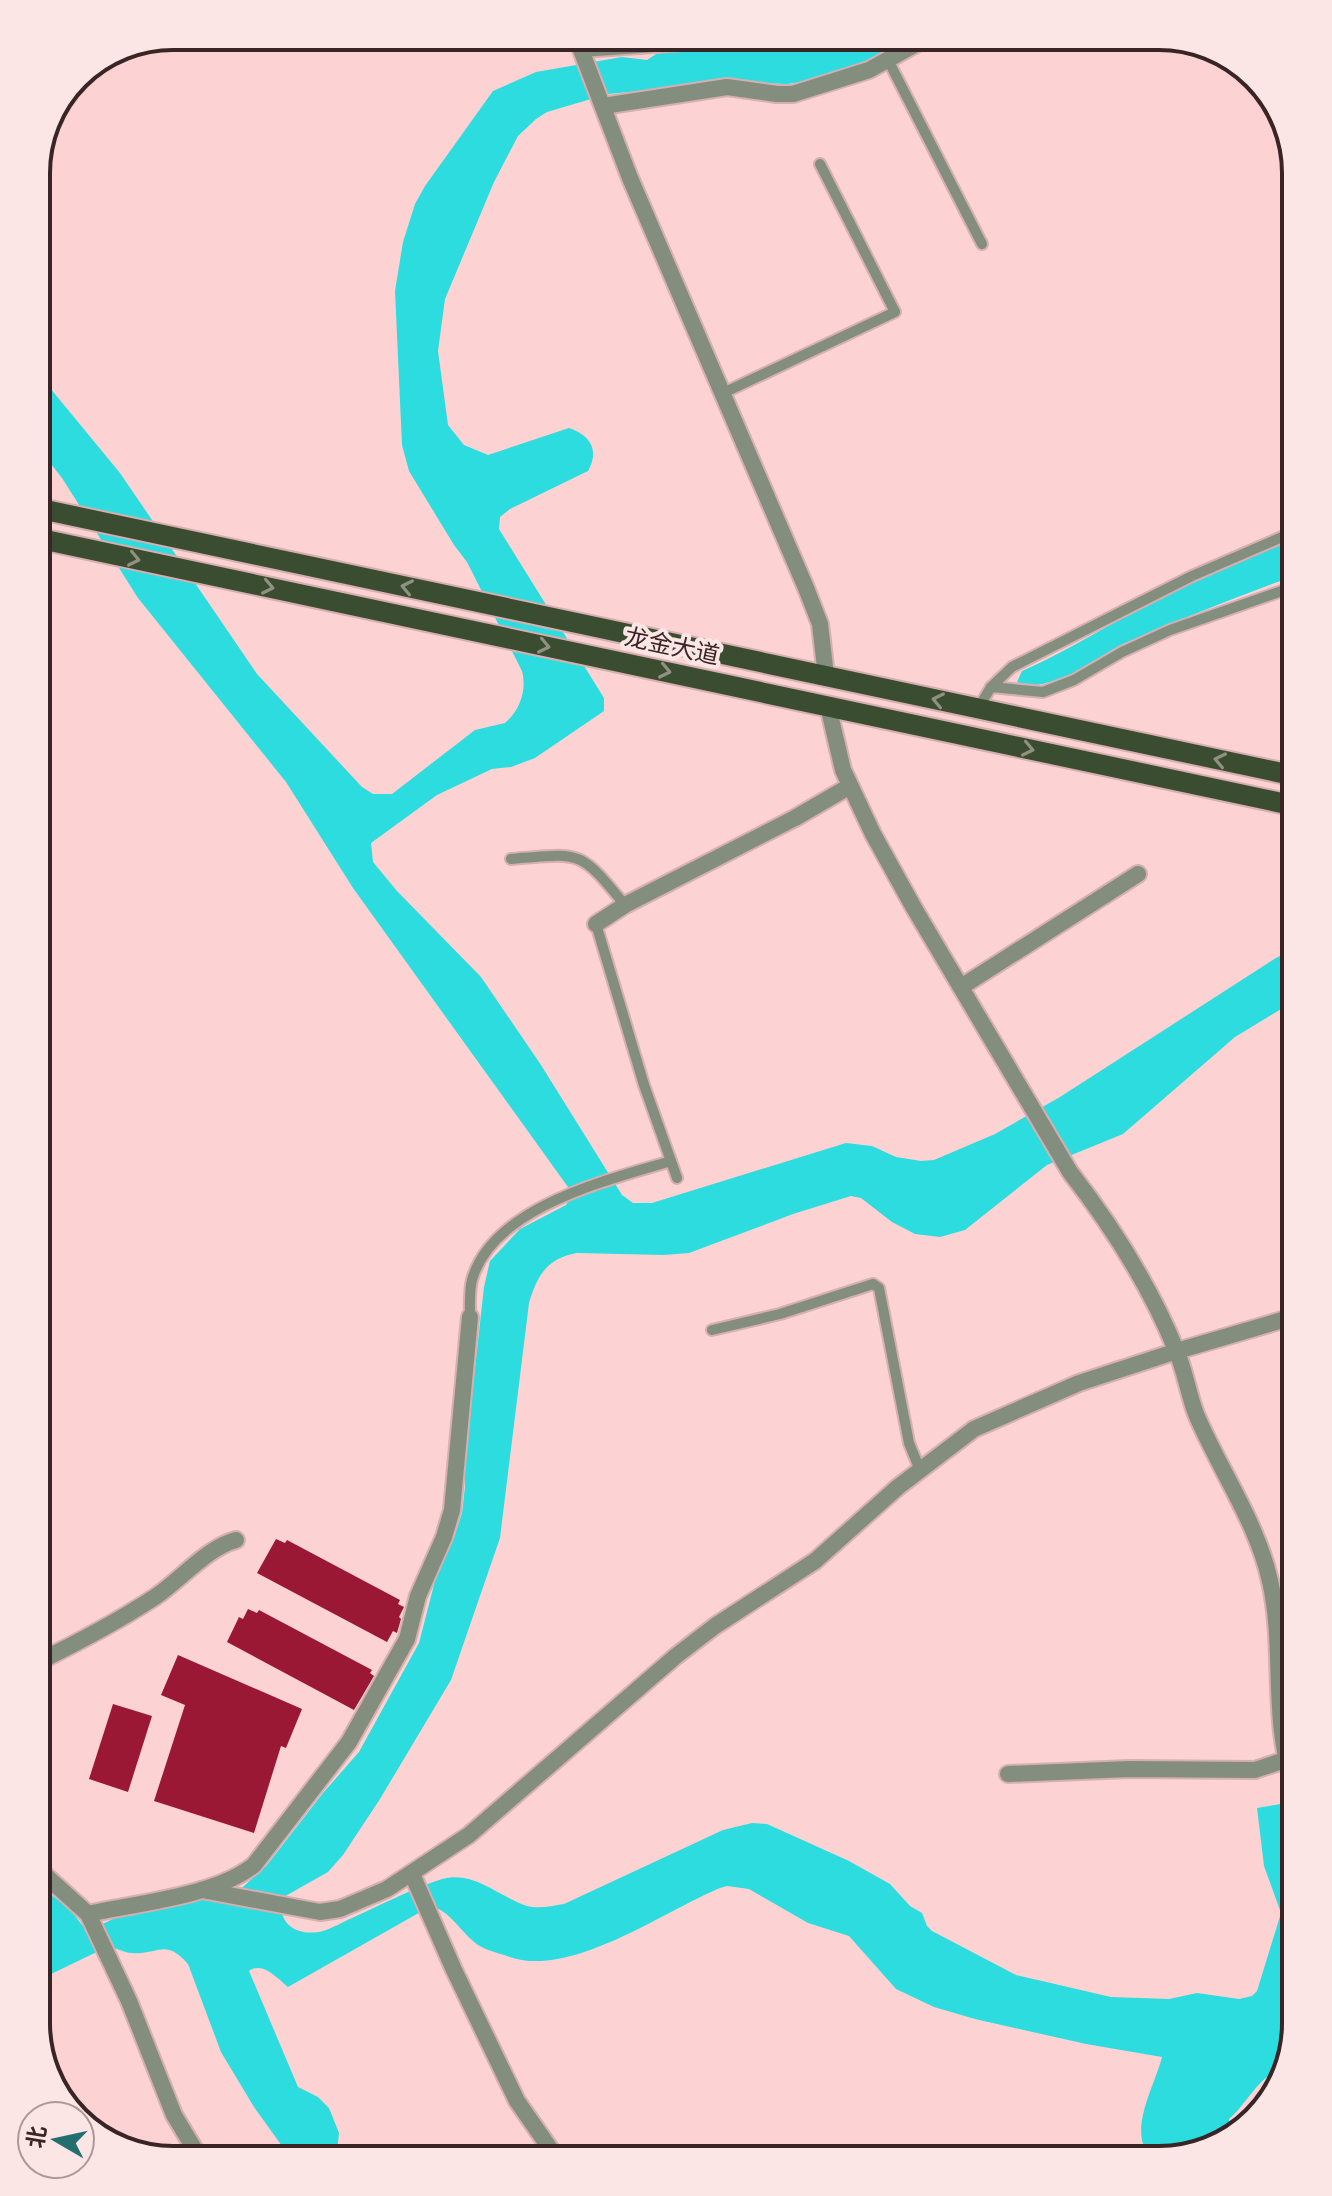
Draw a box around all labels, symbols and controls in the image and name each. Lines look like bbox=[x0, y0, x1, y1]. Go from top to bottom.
one-way arrow bbox=[127, 550, 141, 567]
one-way arrow bbox=[260, 578, 274, 595]
one-way arrow bbox=[400, 579, 414, 596]
street label: 龙金大道 bbox=[622, 621, 722, 671]
one-way arrow bbox=[537, 636, 551, 653]
one-way arrow bbox=[657, 662, 671, 679]
one-way arrow bbox=[932, 692, 945, 709]
one-way arrow bbox=[1021, 740, 1035, 757]
one-way arrow bbox=[1213, 752, 1227, 769]
north arrow bbox=[16, 2100, 96, 2180]
text: 北 bbox=[21, 2124, 53, 2150]

